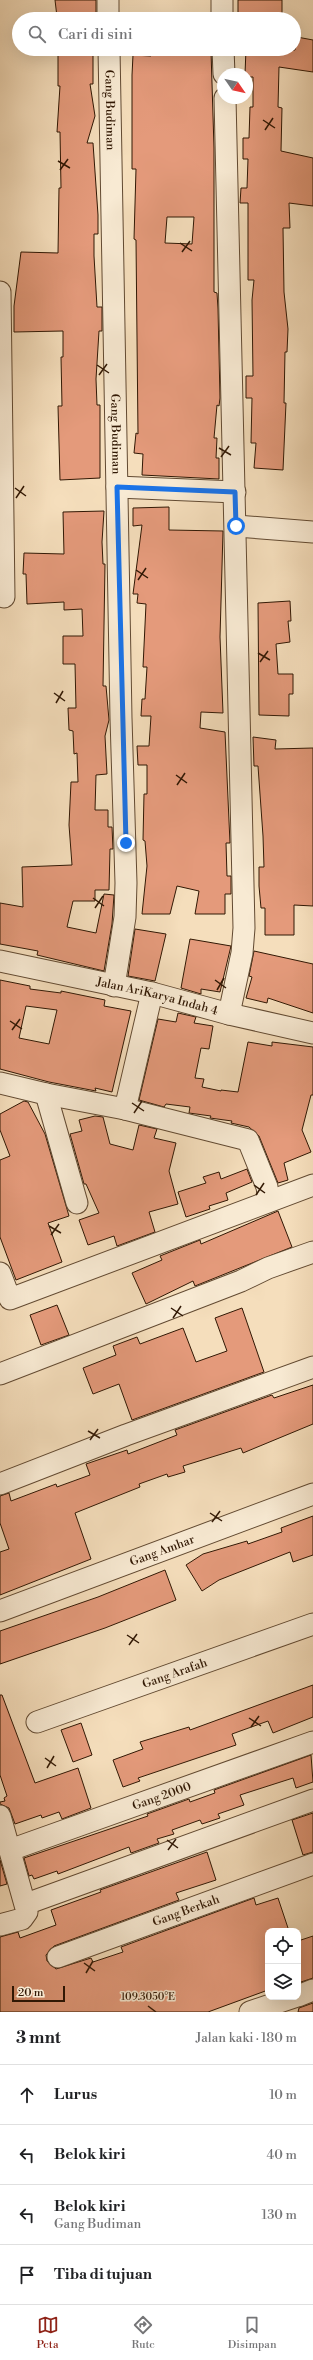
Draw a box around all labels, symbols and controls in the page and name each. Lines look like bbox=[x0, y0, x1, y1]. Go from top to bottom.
search box bbox=[12, 12, 301, 56]
icon: search bbox=[26, 23, 48, 45]
text: Cari di sini bbox=[58, 25, 133, 44]
north arrow bbox=[217, 68, 253, 104]
street label: Gang Budiman bbox=[102, 70, 118, 150]
street label: Gang Budiman bbox=[108, 393, 124, 474]
route start bbox=[227, 517, 245, 535]
route end bbox=[117, 834, 135, 852]
street label: Jalan AriKarya Indah 4 bbox=[94, 974, 220, 1018]
street label: Gang Amhar bbox=[128, 1532, 197, 1569]
street label: Gang Arafah bbox=[140, 1655, 209, 1692]
street label: Gang 2000 bbox=[130, 1779, 193, 1813]
street label: Gang Berkah bbox=[150, 1891, 221, 1929]
map controls bbox=[265, 1928, 301, 2000]
button: locate bbox=[265, 1928, 301, 1964]
button: layers bbox=[265, 1964, 301, 2000]
scale bar bbox=[12, 1984, 65, 2003]
text: 20 m bbox=[18, 1986, 43, 2000]
text: 109.3050°E bbox=[121, 1991, 175, 2003]
text: 3 mnt bbox=[16, 2027, 61, 2049]
text: Jalan kaki · 180 m bbox=[196, 2030, 297, 2046]
icon: ahead bbox=[16, 2084, 38, 2106]
text: Lurus bbox=[54, 2085, 97, 2104]
text: 10 m bbox=[269, 2087, 297, 2103]
icon: left bbox=[16, 2144, 38, 2166]
text: Belok kiri bbox=[54, 2145, 125, 2164]
text: 40 m bbox=[267, 2147, 297, 2163]
text: Belok kiri bbox=[54, 2197, 125, 2216]
icon: left bbox=[16, 2204, 38, 2226]
text: 130 m bbox=[262, 2207, 297, 2223]
text: Gang Budiman bbox=[54, 2216, 141, 2232]
icon: arrive bbox=[16, 2264, 38, 2286]
text: Tiba di tujuan bbox=[54, 2265, 152, 2284]
tab: Peta bbox=[37, 2314, 59, 2352]
tab: Rute bbox=[132, 2314, 155, 2352]
tab: Disimpan bbox=[228, 2314, 276, 2352]

